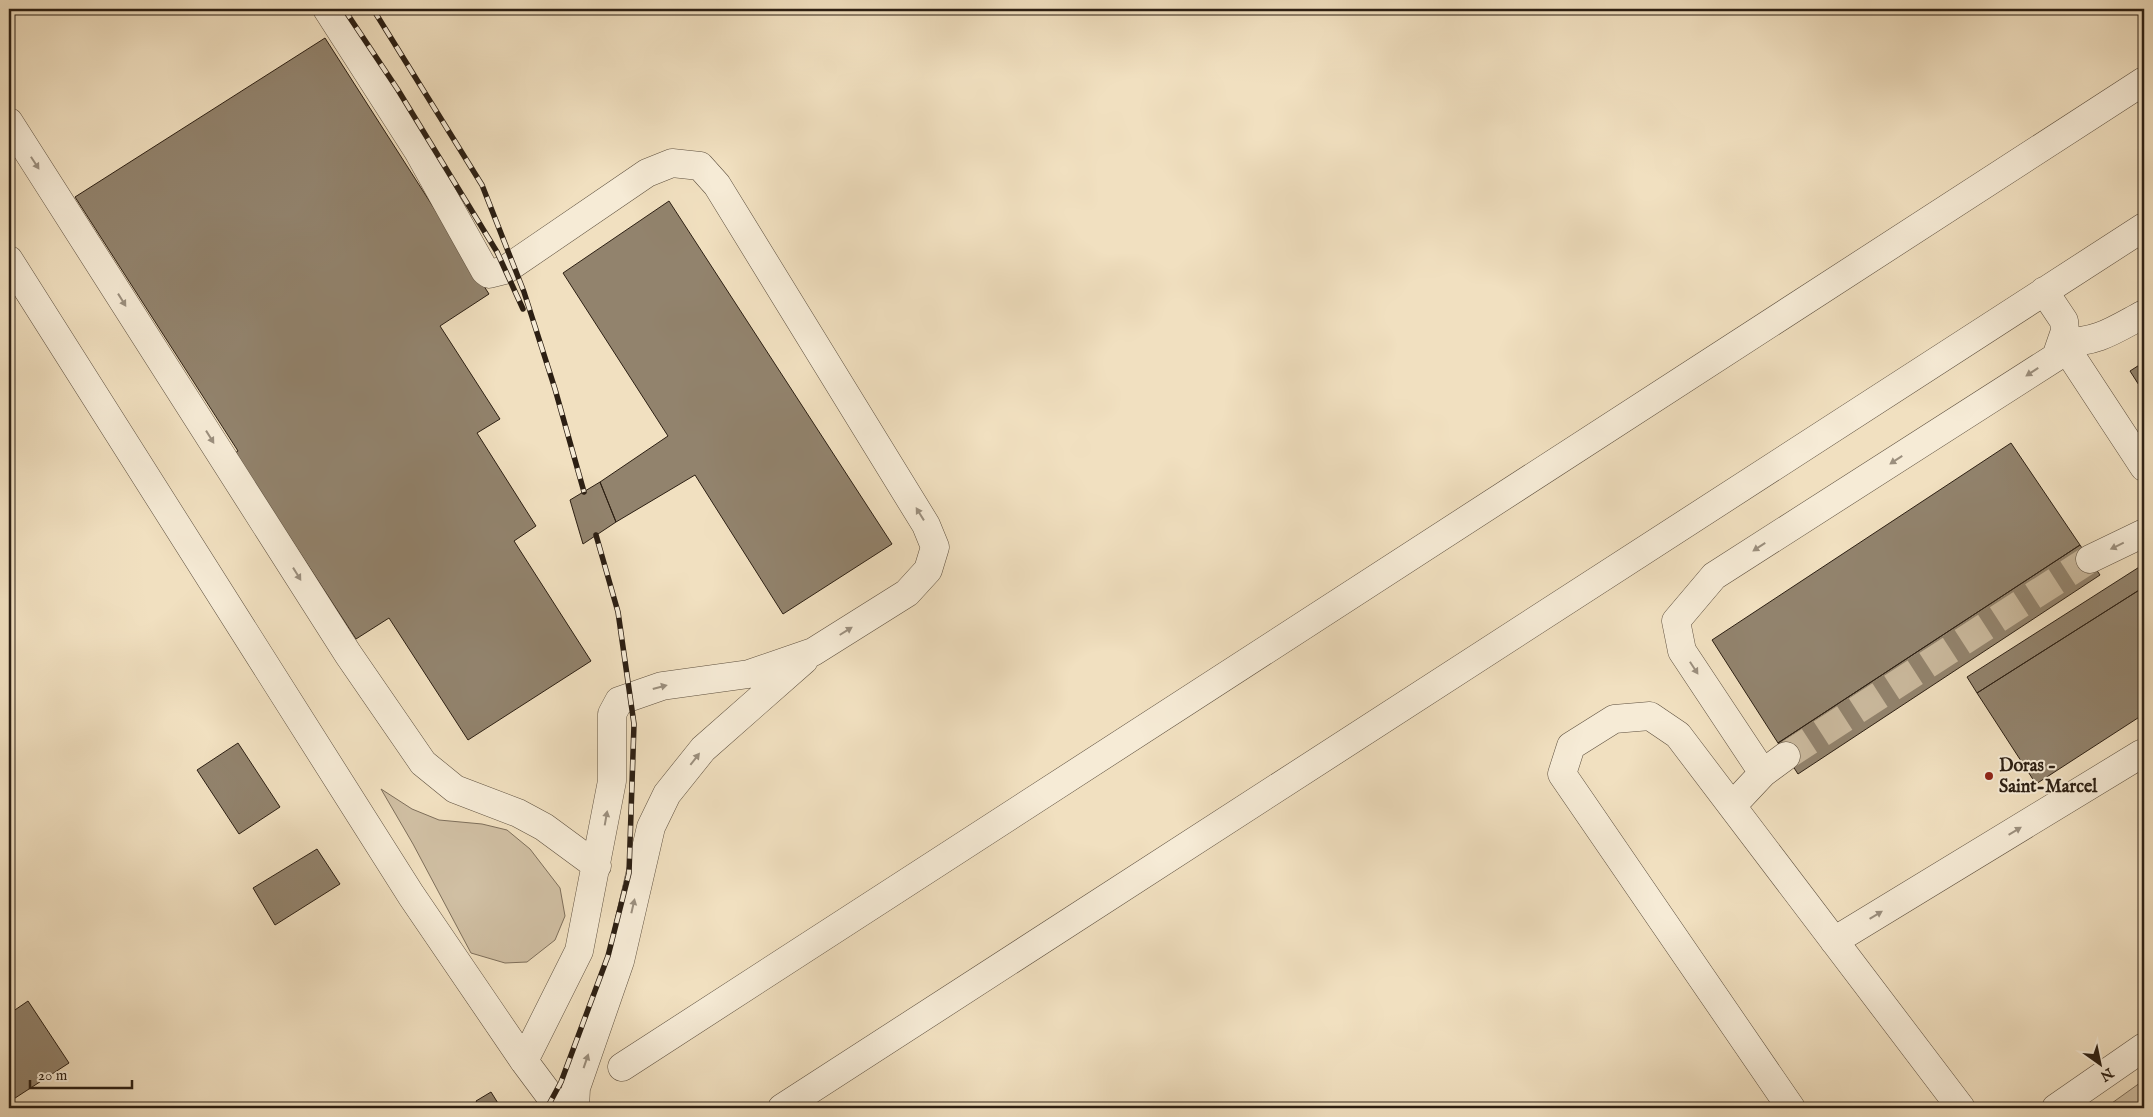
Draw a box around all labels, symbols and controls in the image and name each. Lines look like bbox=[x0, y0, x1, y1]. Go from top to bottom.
one-way arrow bbox=[30, 156, 40, 169]
one-way arrow bbox=[118, 293, 127, 306]
one-way arrow bbox=[2026, 367, 2039, 377]
one-way arrow bbox=[205, 430, 214, 444]
one-way arrow bbox=[1889, 455, 1902, 464]
one-way arrow bbox=[915, 508, 924, 521]
one-way arrow bbox=[2110, 542, 2124, 550]
one-way arrow bbox=[1752, 543, 1765, 552]
one-way arrow bbox=[292, 567, 302, 581]
one-way arrow bbox=[840, 626, 853, 635]
one-way arrow bbox=[1689, 661, 1699, 674]
one-way arrow bbox=[652, 683, 667, 691]
one-way arrow bbox=[690, 752, 700, 766]
place label: Doras - Saint-Marcel bbox=[1999, 755, 2098, 799]
marker: Doras - Saint-Marcel bbox=[1983, 770, 1995, 782]
one-way arrow bbox=[602, 809, 610, 825]
one-way arrow bbox=[2008, 826, 2021, 836]
one-way arrow bbox=[629, 898, 637, 913]
one-way arrow bbox=[1869, 911, 1882, 920]
north arrow bbox=[2076, 1040, 2126, 1090]
one-way arrow bbox=[582, 1053, 590, 1068]
scale bar bbox=[30, 1057, 132, 1089]
text: N bbox=[2097, 1063, 2117, 1085]
text: 20 m bbox=[38, 1066, 68, 1085]

